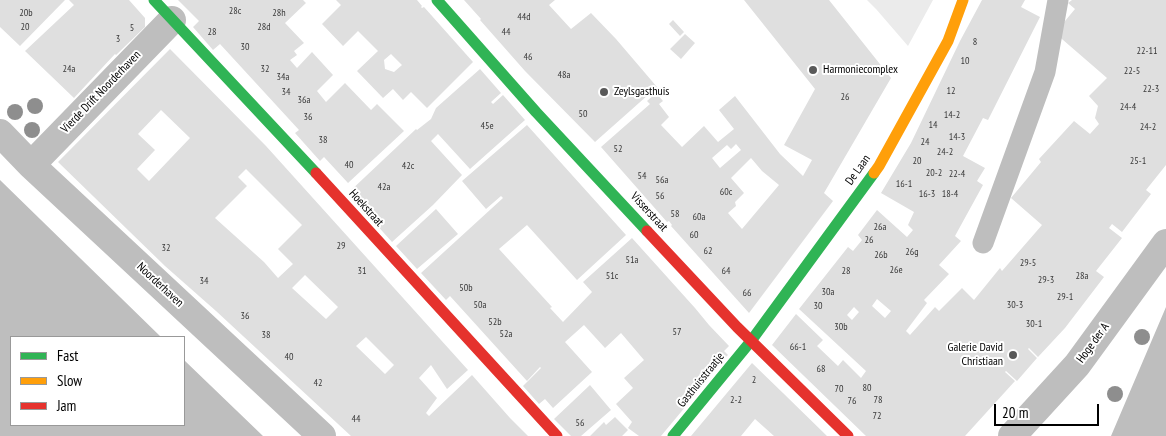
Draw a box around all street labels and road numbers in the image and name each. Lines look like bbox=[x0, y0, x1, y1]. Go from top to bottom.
street label: Vierde Drift Noorderhaven bbox=[58, 48, 144, 136]
street label: De Laan bbox=[843, 152, 873, 188]
street label: Hoekstraat bbox=[346, 187, 386, 229]
street label: Visserstraat bbox=[627, 190, 671, 234]
street label: Noorderhaven bbox=[134, 260, 186, 310]
street label: Hoge der A bbox=[1074, 320, 1112, 366]
street label: Gasthuisstraatje bbox=[675, 350, 727, 410]

